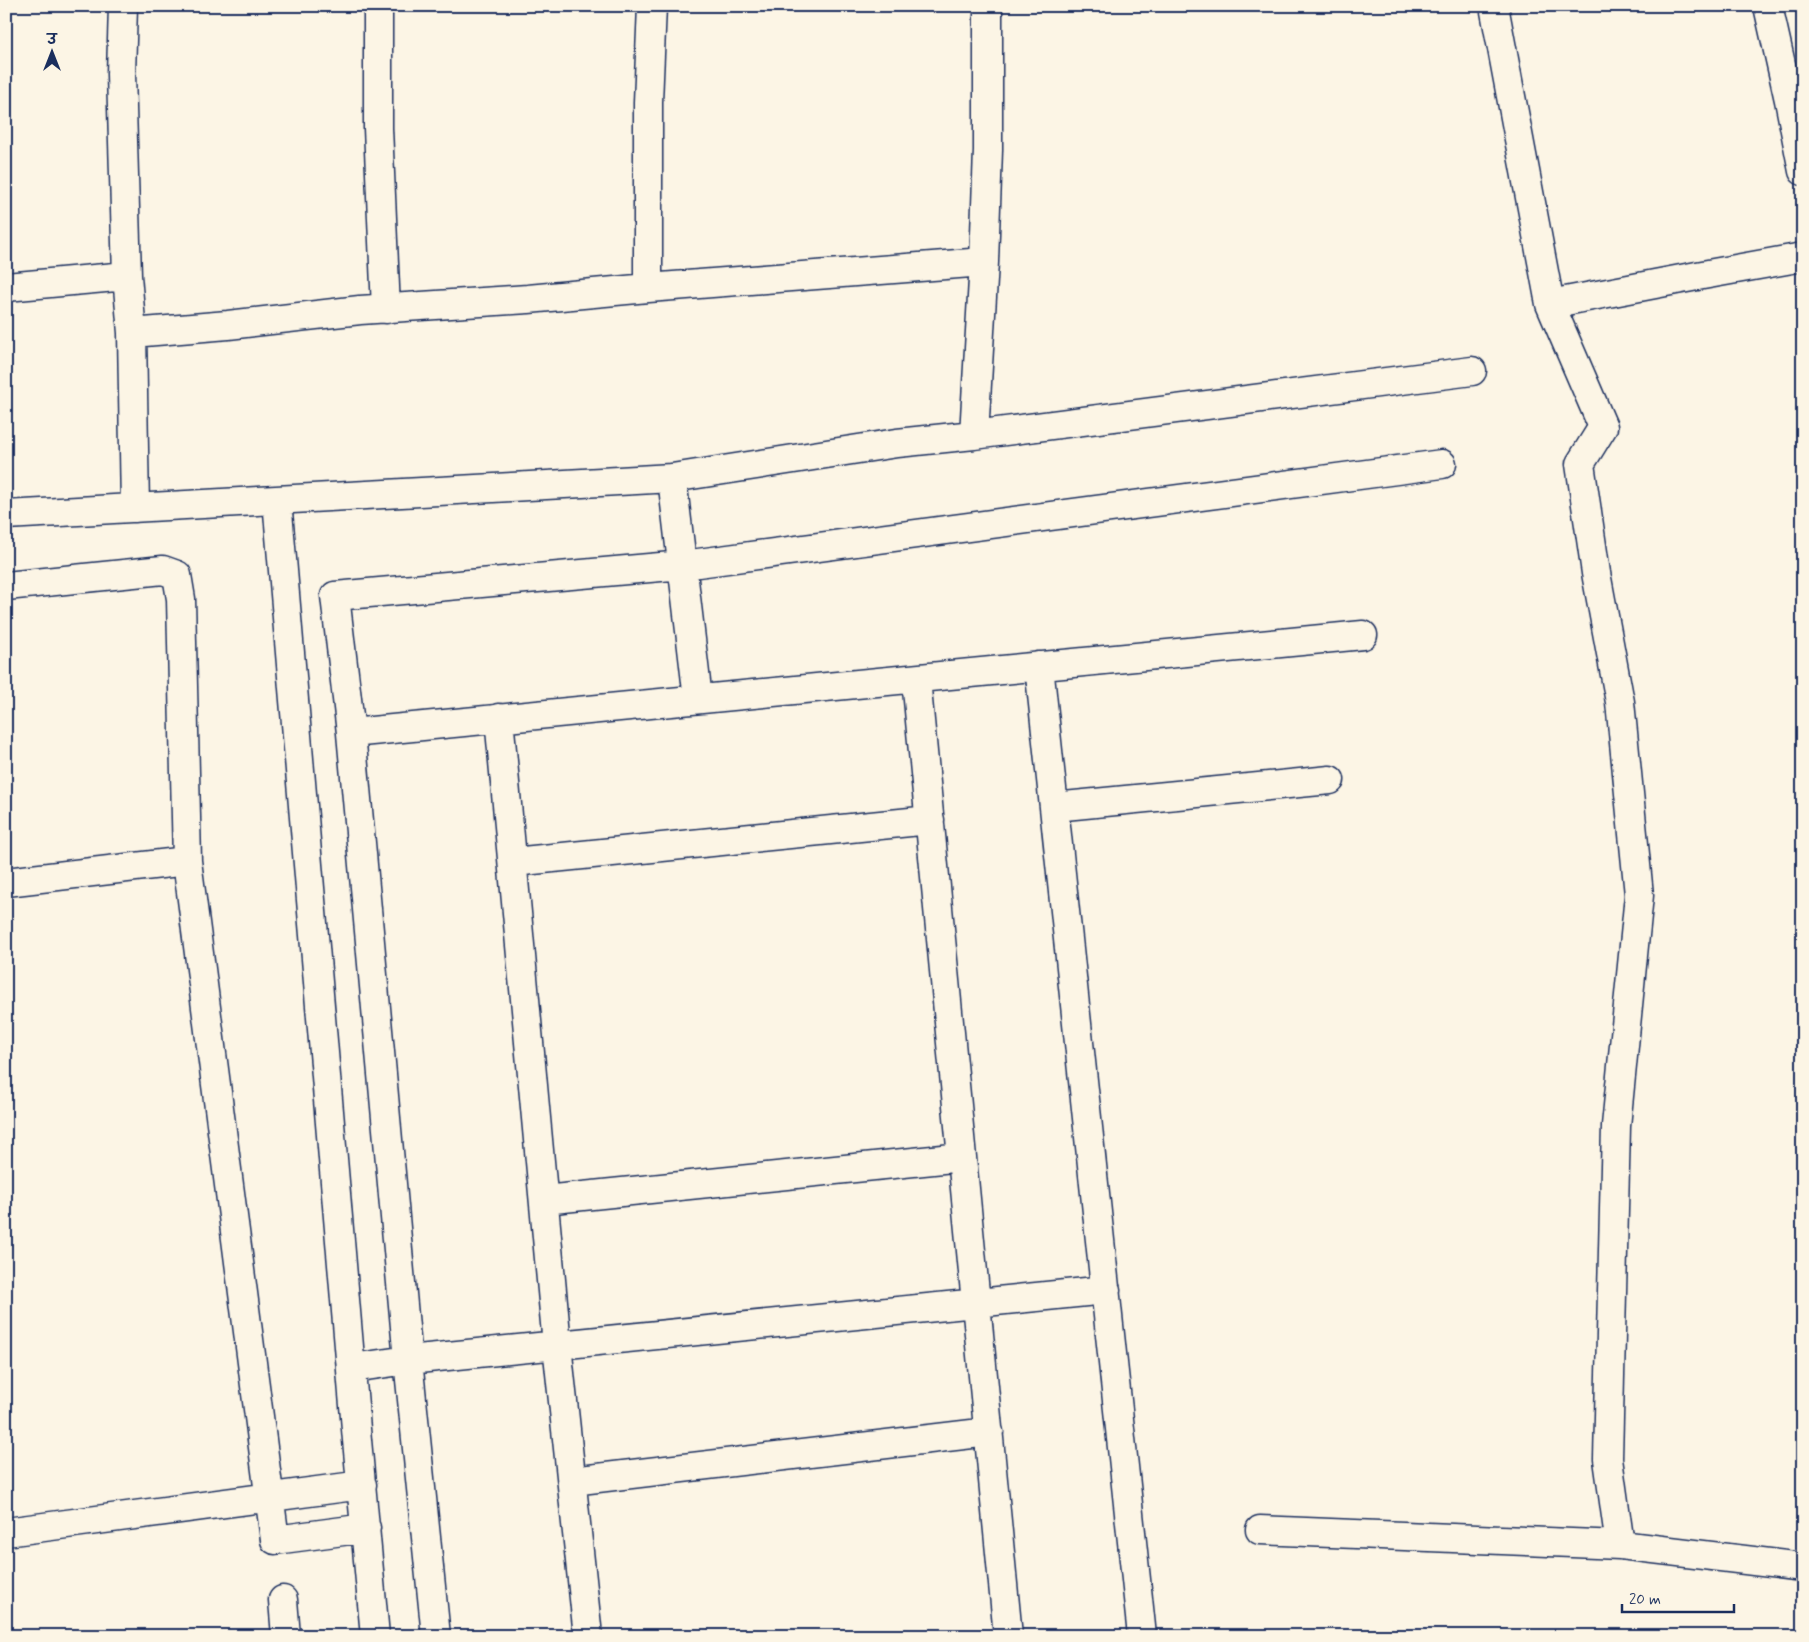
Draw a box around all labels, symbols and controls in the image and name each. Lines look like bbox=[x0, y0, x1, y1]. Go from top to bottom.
north arrow bbox=[28, 28, 78, 78]
text: उ bbox=[45, 31, 58, 49]
scale bar bbox=[1622, 1582, 1734, 1614]
text: 20 m bbox=[1629, 1590, 1661, 1610]

